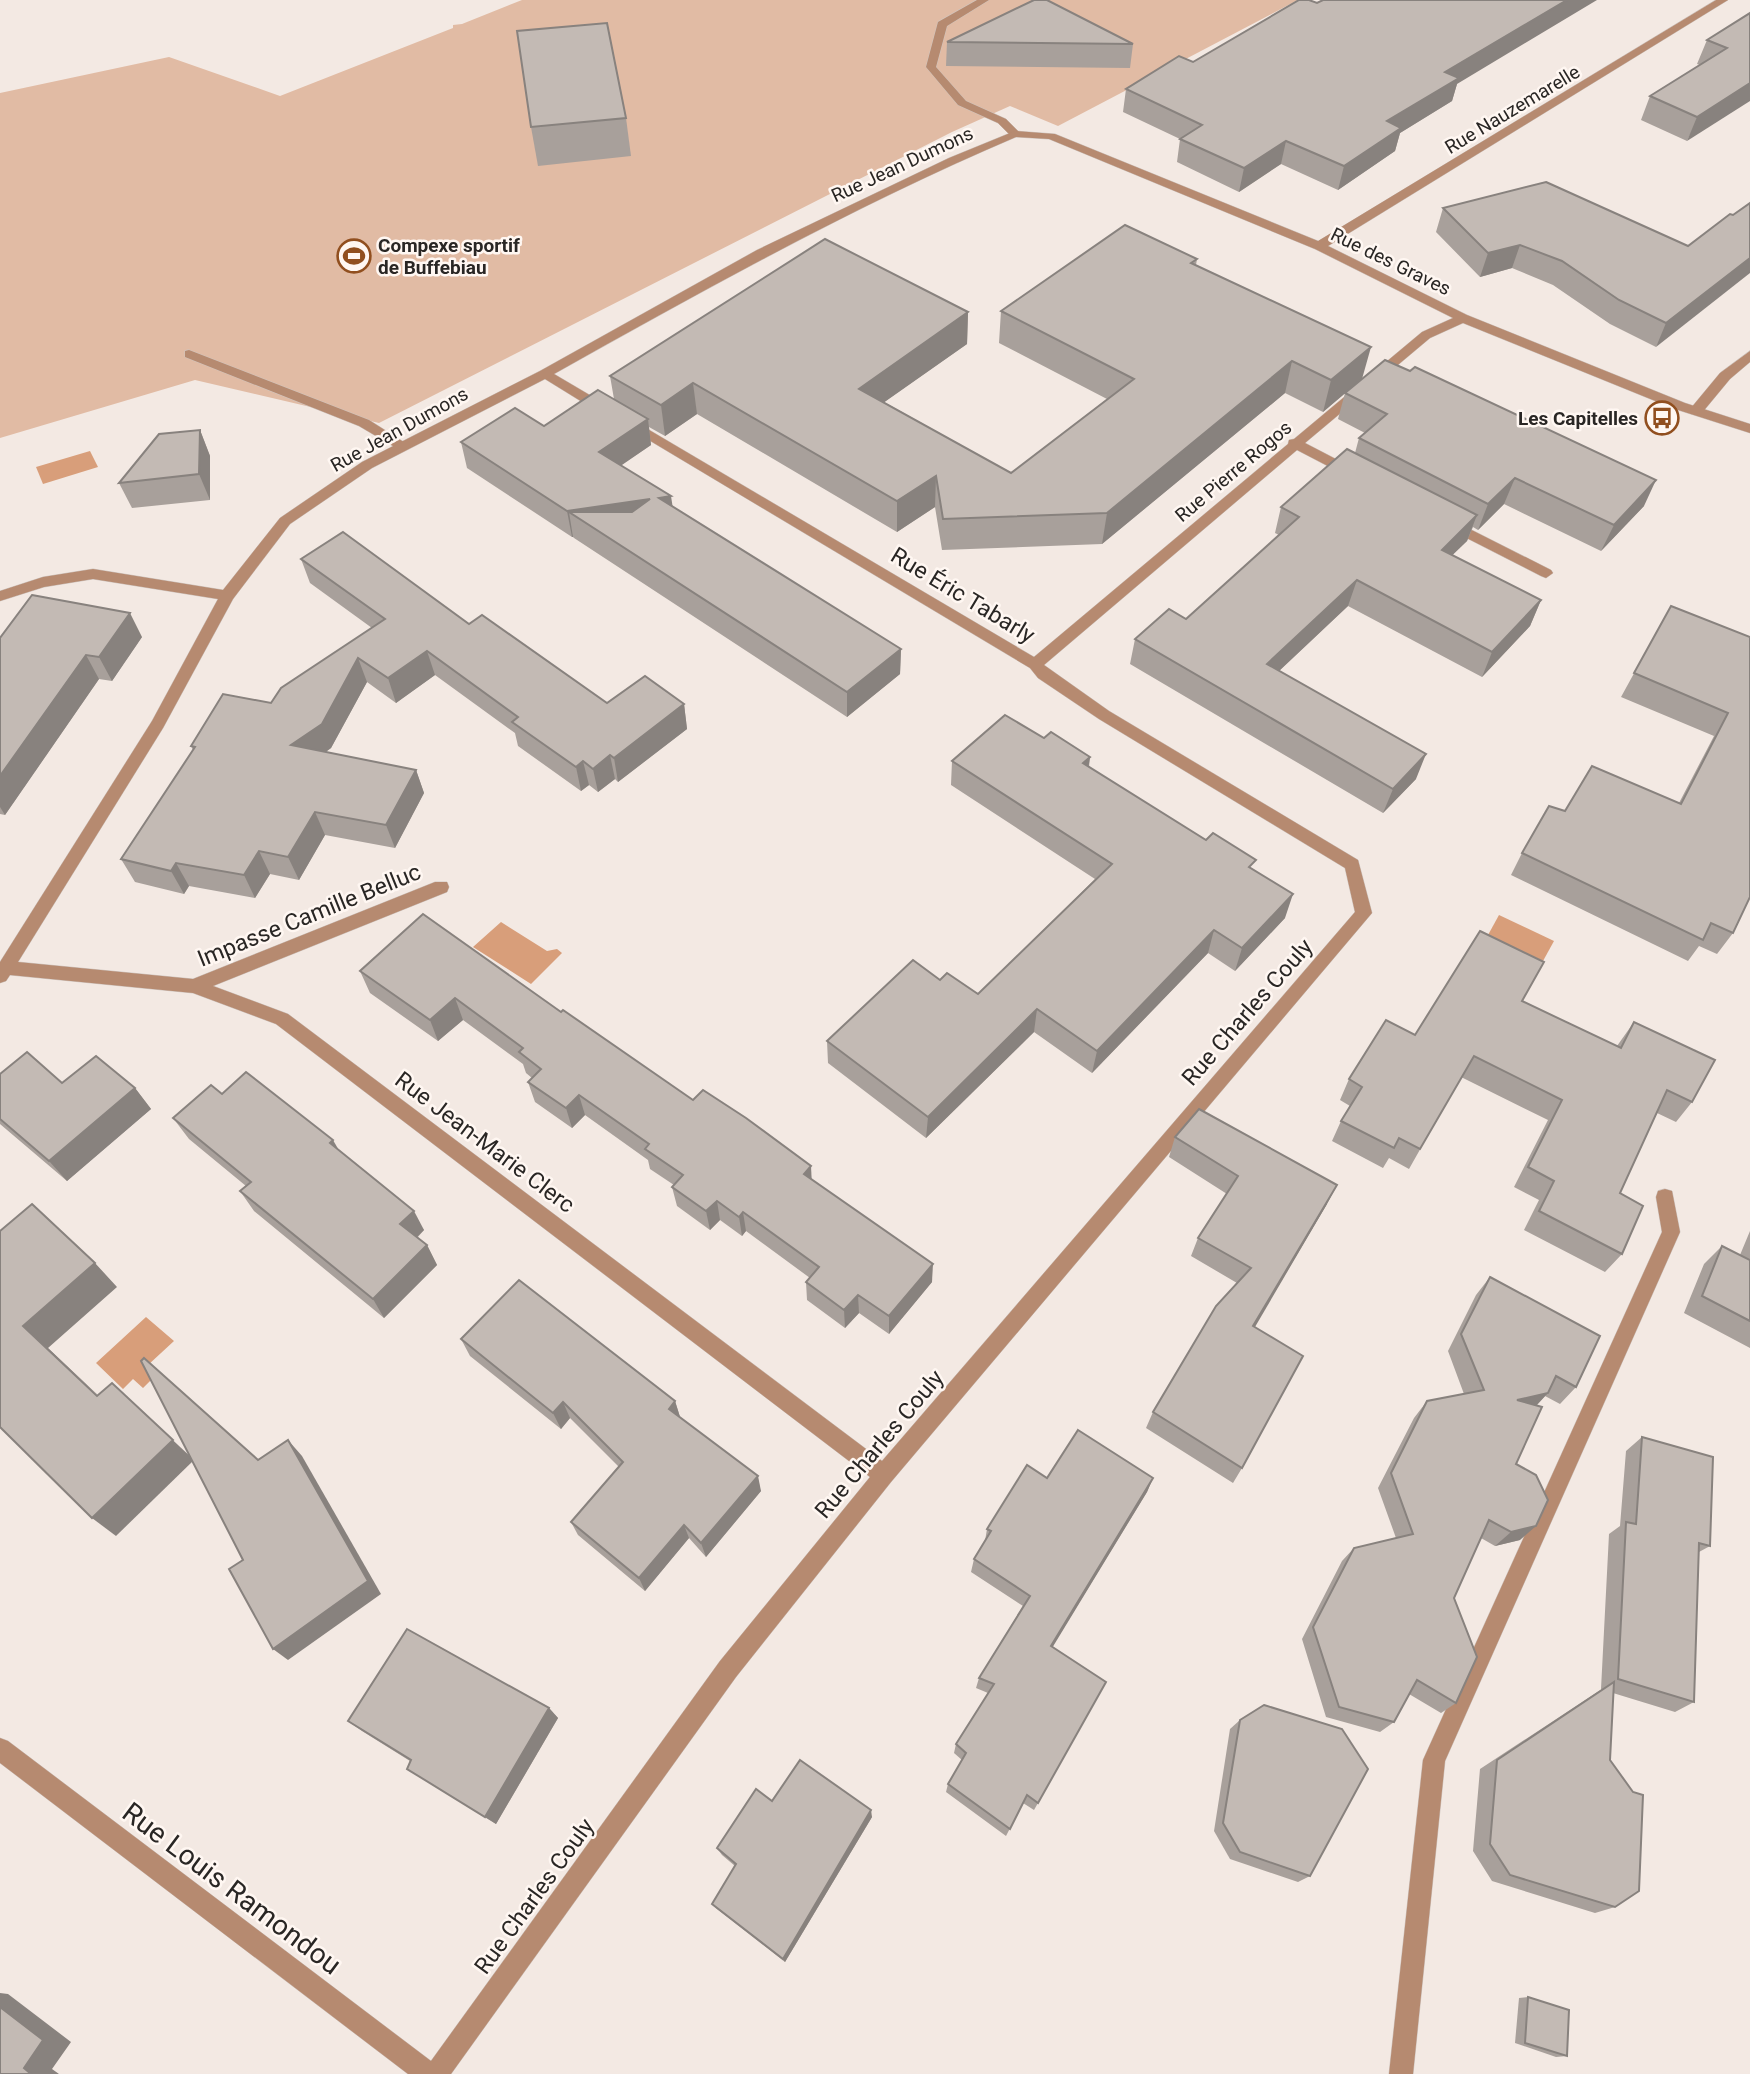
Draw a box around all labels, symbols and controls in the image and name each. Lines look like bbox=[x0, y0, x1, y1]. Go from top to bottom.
street label: Rue Nauzemarelle bbox=[1441, 60, 1584, 159]
street label: Rue Jean Dumons bbox=[828, 122, 977, 207]
street label: Rue des Graves bbox=[1327, 223, 1454, 300]
place label: Compexe sportif de Buffebiau bbox=[378, 234, 520, 279]
sports icon: Compexe sportif de Buffebiau bbox=[335, 237, 373, 275]
street label: Rue Jean Dumons bbox=[326, 382, 472, 477]
bus stop icon: Les Capitelles bbox=[1643, 399, 1681, 437]
place label: Les Capitelles bbox=[1518, 407, 1638, 430]
street label: Rue Pierre Rogos bbox=[1170, 416, 1296, 527]
street label: Rue Éric Tabarly bbox=[886, 541, 1040, 649]
street label: Impasse Camille Belluc bbox=[194, 858, 425, 973]
street label: Rue Charles Couly bbox=[1176, 933, 1318, 1091]
street label: Rue Jean-Marie Clerc bbox=[390, 1066, 580, 1219]
street label: Rue Charles Couly bbox=[809, 1365, 949, 1524]
street label: Rue Louis Ramondou bbox=[116, 1796, 347, 1981]
street label: Rue Charles Couly bbox=[469, 1813, 600, 1979]

